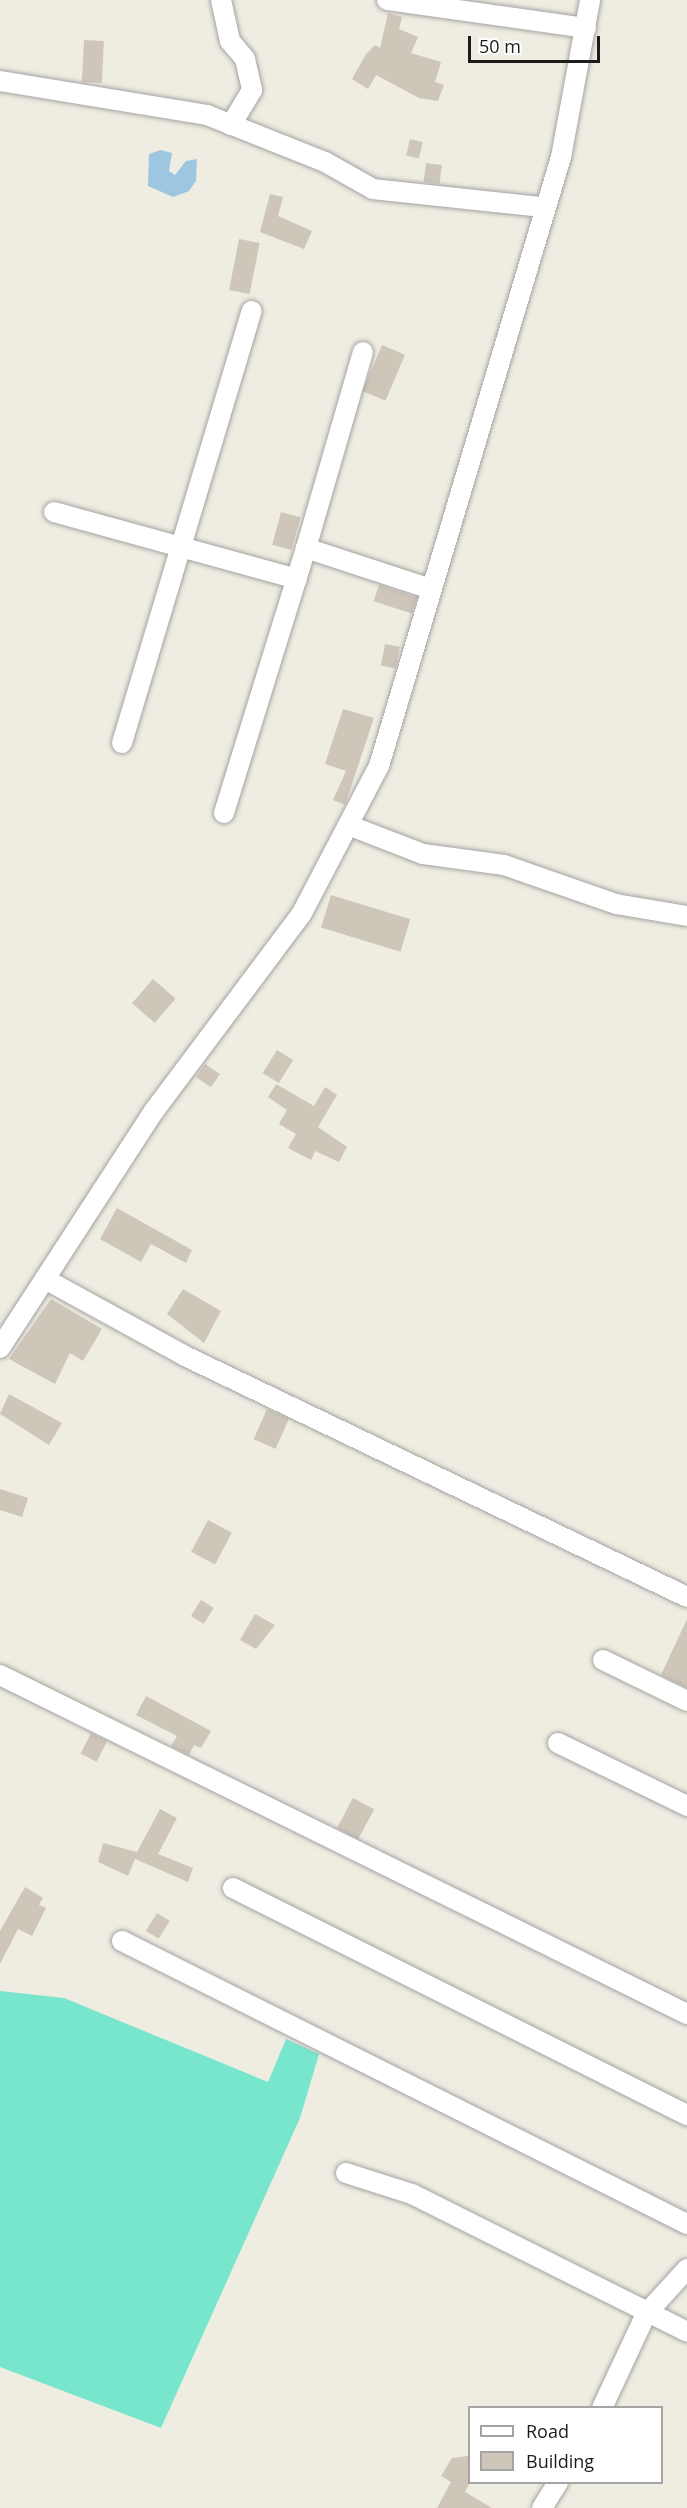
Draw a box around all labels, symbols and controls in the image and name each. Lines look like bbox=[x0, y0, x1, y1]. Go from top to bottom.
scale bar bbox=[471, 24, 603, 62]
text: 50 m bbox=[479, 34, 521, 58]
legend bbox=[468, 2406, 663, 2484]
text: Road bbox=[526, 2419, 569, 2443]
text: Building bbox=[526, 2449, 594, 2473]

